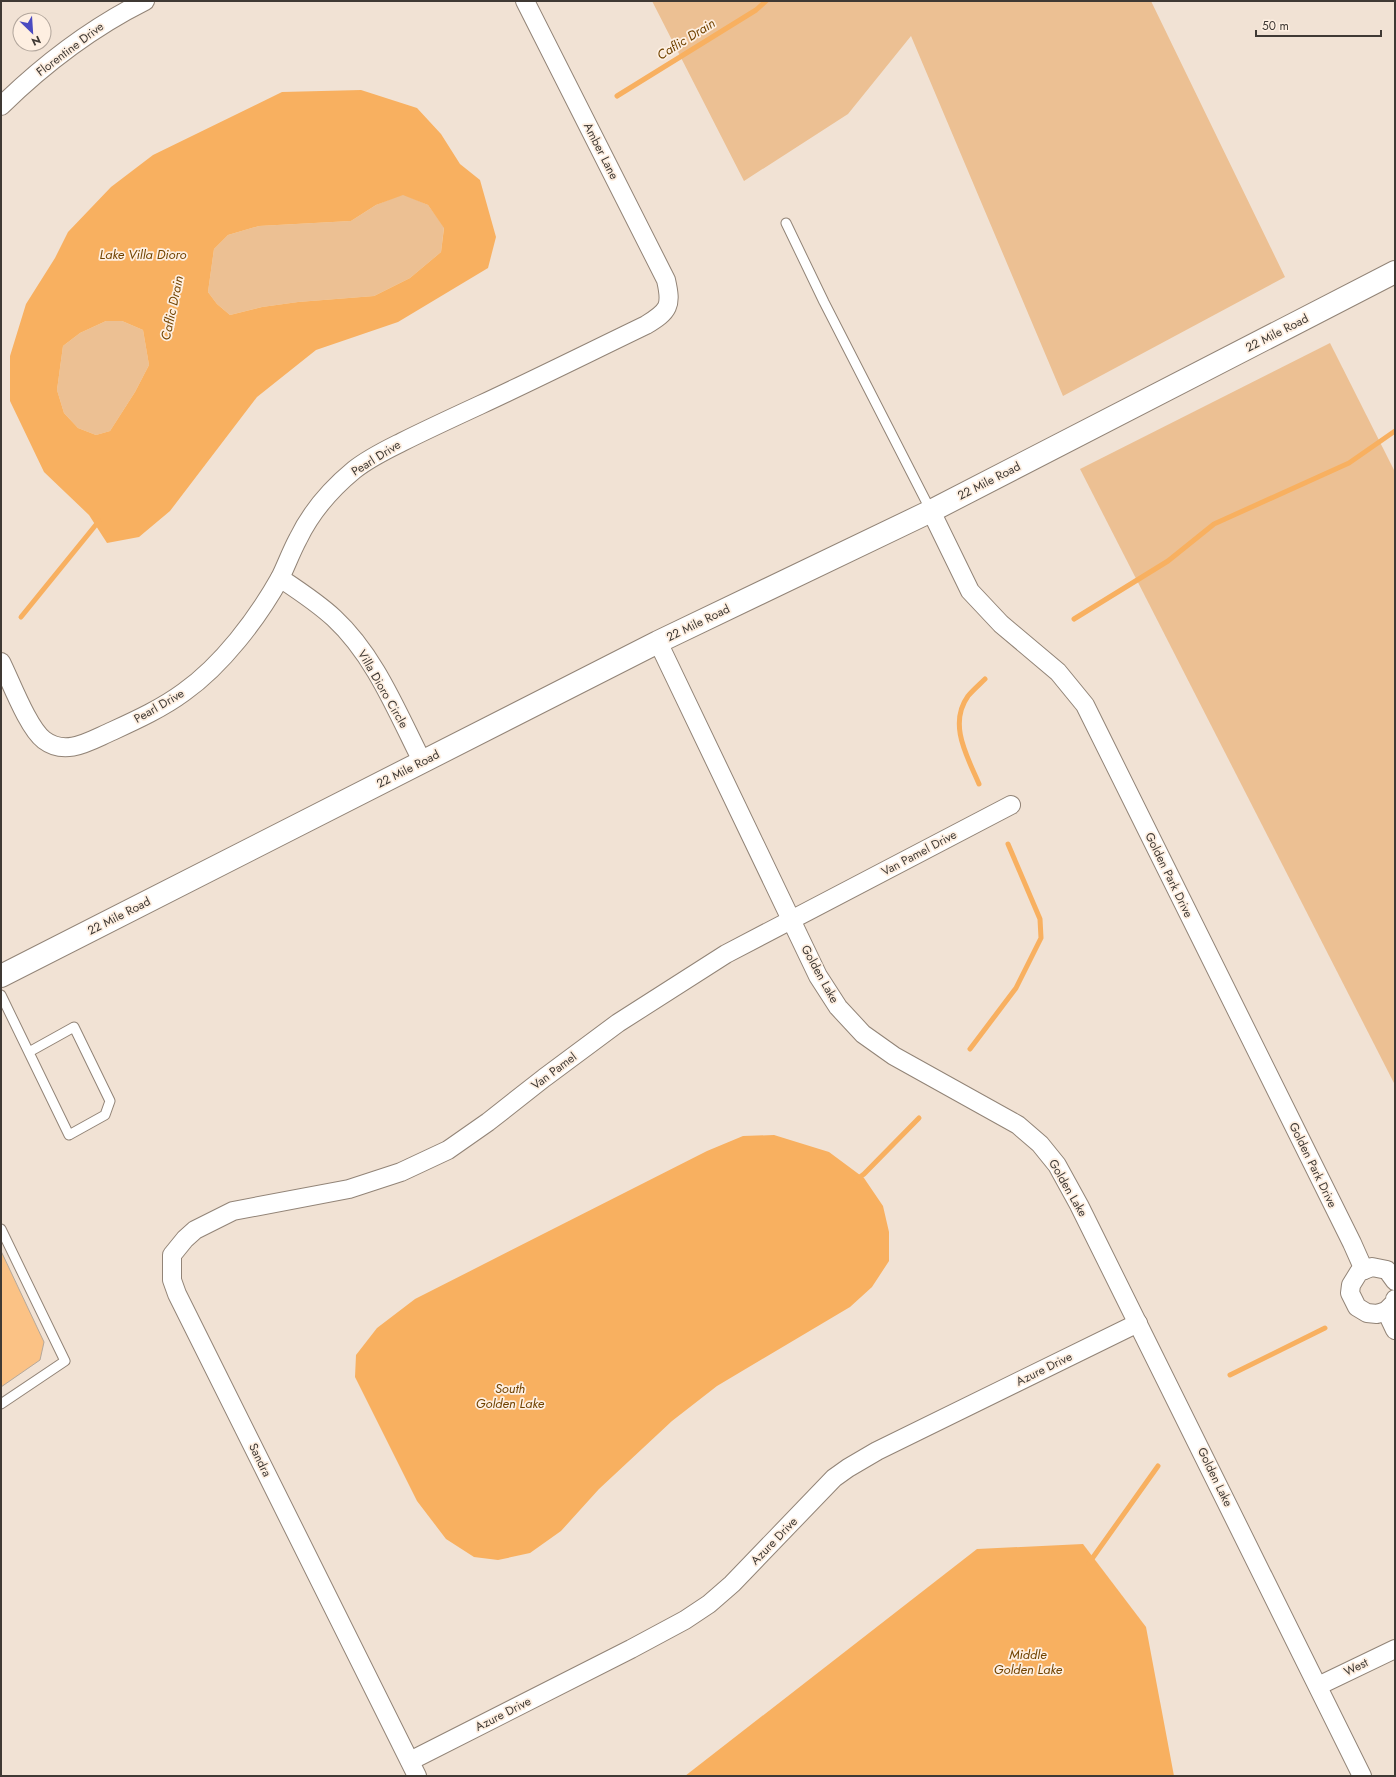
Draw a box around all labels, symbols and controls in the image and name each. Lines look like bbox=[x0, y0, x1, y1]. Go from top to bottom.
north arrow bbox=[12, 12, 52, 52]
scale bar bbox=[1256, 12, 1381, 38]
water label: Caflic Drain bbox=[653, 13, 719, 64]
text: 50 m bbox=[1262, 17, 1289, 35]
street label: Florentine Drive bbox=[32, 18, 108, 80]
text: N bbox=[29, 32, 44, 50]
street label: Amber Lane bbox=[579, 119, 623, 183]
water label: Lake Villa Dioro bbox=[100, 245, 187, 264]
water label: Caflic Drain bbox=[156, 274, 188, 342]
street label: 22 Mile Road bbox=[1242, 309, 1312, 357]
street label: Pearl Drive bbox=[348, 436, 404, 480]
street label: 22 Mile Road bbox=[954, 457, 1024, 505]
street label: 22 Mile Road bbox=[663, 600, 733, 646]
street label: Villa Dioro Circle bbox=[353, 646, 413, 732]
street label: Pearl Drive bbox=[131, 684, 187, 728]
street label: 22 Mile Road bbox=[373, 745, 443, 793]
street label: Van Pamel Drive bbox=[878, 826, 960, 880]
street label: Golden Park Drive bbox=[1140, 829, 1198, 921]
street label: 22 Mile Road bbox=[84, 892, 154, 940]
street label: Golden Lake bbox=[797, 942, 843, 1006]
street label: Van Pamel bbox=[528, 1048, 580, 1094]
street label: Golden Park Drive bbox=[1284, 1119, 1342, 1211]
street label: Golden Lake bbox=[1044, 1156, 1092, 1220]
street label: Azure Drive bbox=[1013, 1348, 1075, 1390]
water label: South Golden Lake bbox=[476, 1379, 545, 1413]
street label: Sandra bbox=[244, 1440, 276, 1480]
street label: Golden Lake bbox=[1193, 1444, 1237, 1510]
street label: Azure Drive bbox=[746, 1513, 802, 1569]
water label: Middle Golden Lake bbox=[994, 1645, 1063, 1679]
street label: West bbox=[1341, 1653, 1371, 1681]
street label: Azure Drive bbox=[472, 1692, 534, 1736]

